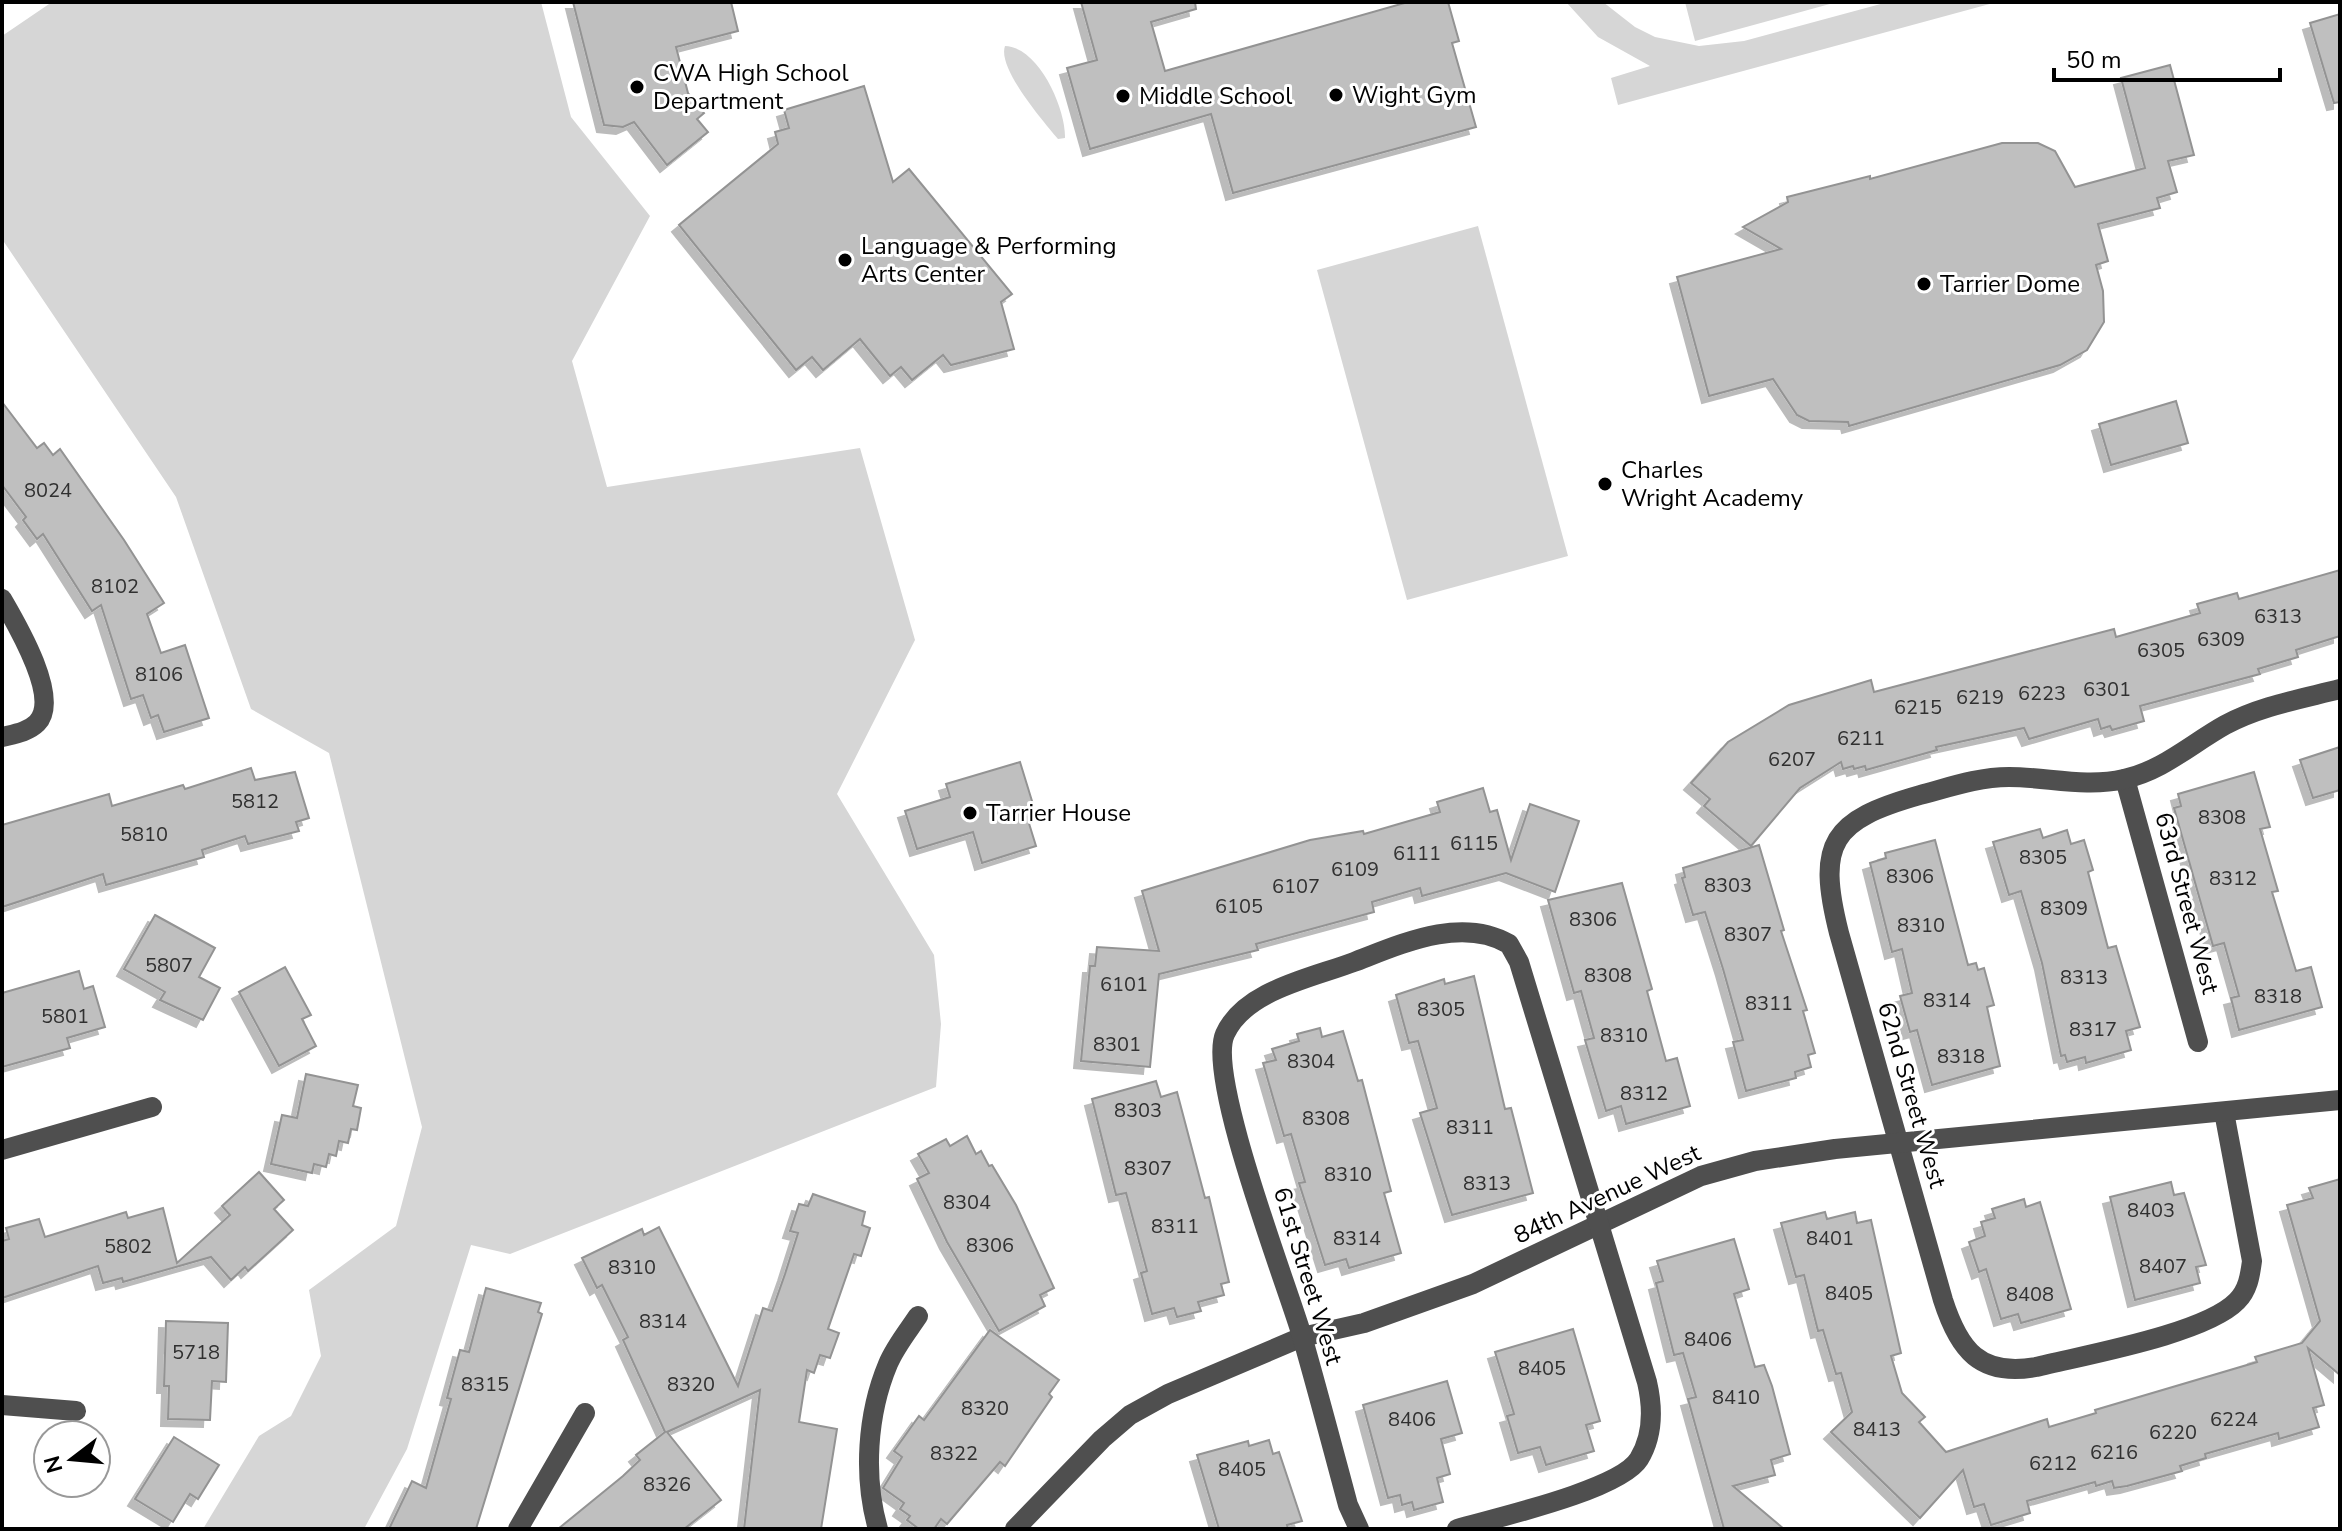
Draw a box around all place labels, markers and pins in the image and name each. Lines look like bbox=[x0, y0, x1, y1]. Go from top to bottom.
place label: CWA High School Department bbox=[653, 57, 849, 117]
marker: CWA High School Department bbox=[628, 78, 646, 96]
place label: Wight Gym bbox=[1352, 79, 1477, 111]
place label: Middle School bbox=[1139, 80, 1292, 112]
marker: Wight Gym bbox=[1327, 86, 1345, 104]
marker: Middle School bbox=[1114, 87, 1132, 105]
place label: Language & Performing Arts Center bbox=[861, 230, 1116, 290]
marker: Language & Performing Arts Center bbox=[836, 251, 854, 269]
place label: Tarrier Dome bbox=[1940, 268, 2080, 300]
marker: Tarrier Dome bbox=[1915, 275, 1933, 293]
place label: Charles Wright Academy bbox=[1621, 454, 1804, 514]
marker: Charles Wright Academy bbox=[1596, 475, 1614, 493]
place label: Tarrier House bbox=[986, 797, 1131, 829]
marker: Tarrier House bbox=[961, 804, 979, 822]

